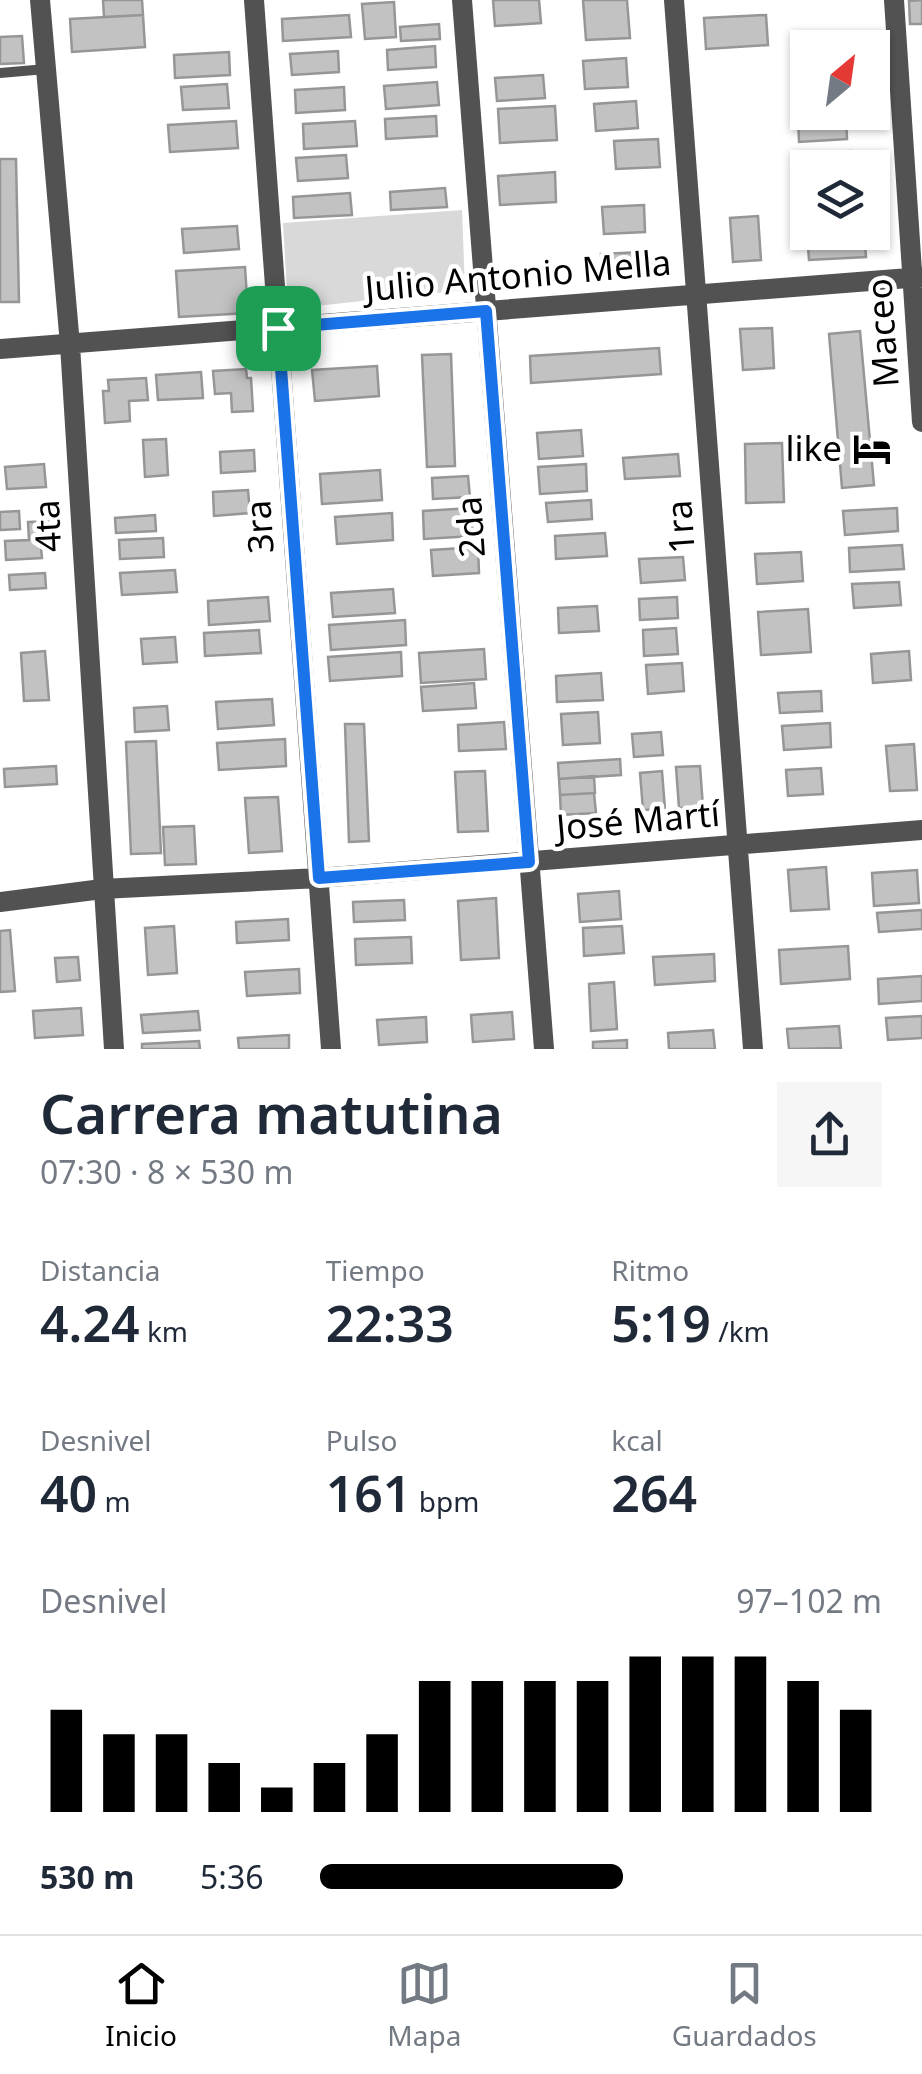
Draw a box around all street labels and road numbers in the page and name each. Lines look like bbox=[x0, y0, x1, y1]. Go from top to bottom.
street label: Julio Antonio Mella bbox=[360, 238, 673, 312]
street label: Maceo bbox=[854, 277, 909, 389]
street label: 2da bbox=[444, 495, 495, 559]
street label: 4ta bbox=[22, 499, 71, 553]
street label: 3ra bbox=[233, 499, 284, 555]
street label: 1ra bbox=[654, 499, 705, 555]
street label: José Martí bbox=[551, 789, 722, 850]

